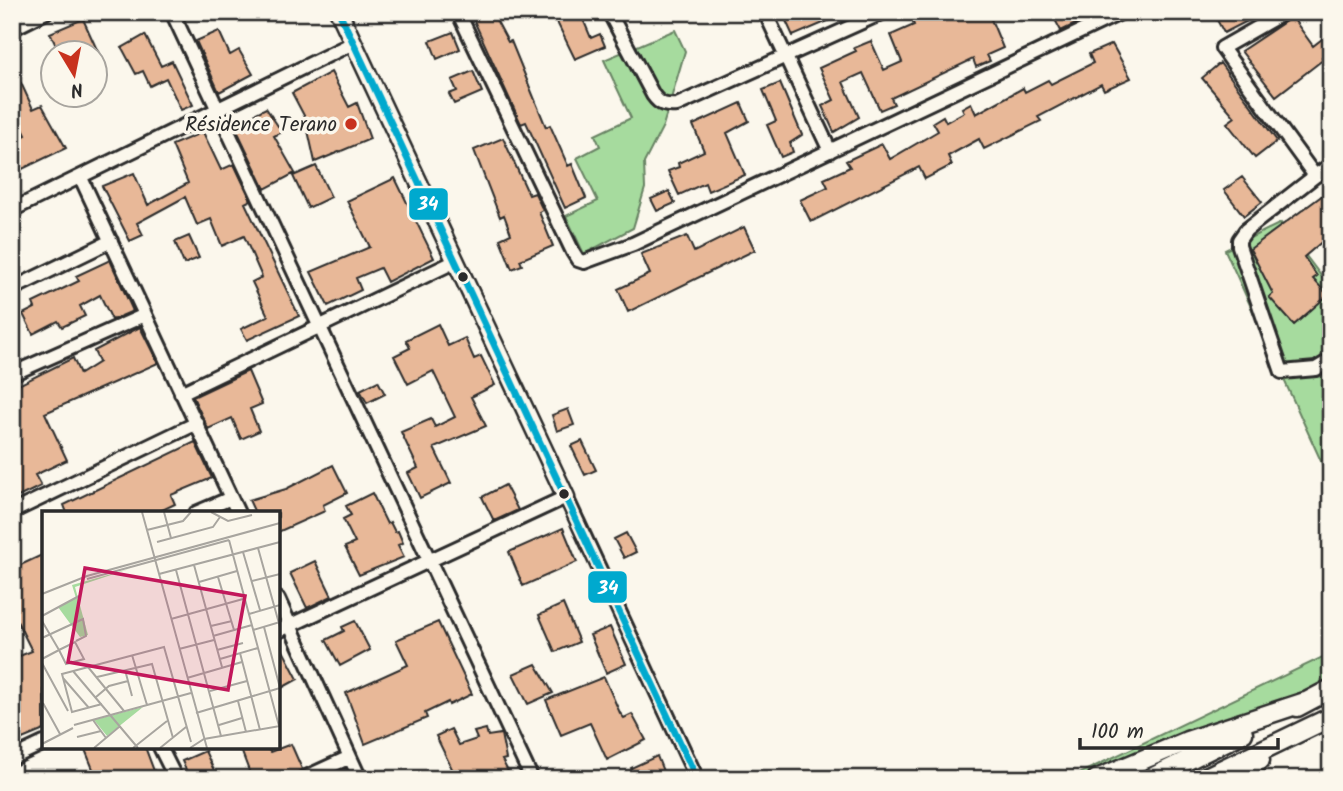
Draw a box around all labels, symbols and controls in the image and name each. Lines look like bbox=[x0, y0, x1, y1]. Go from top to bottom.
north arrow bbox=[38, 38, 108, 108]
text: N bbox=[68, 73, 85, 105]
place label: Résidence Terano bbox=[185, 109, 337, 142]
marker: Résidence Terano bbox=[343, 116, 359, 132]
line badge: 34 bbox=[408, 187, 449, 221]
text: 34 bbox=[417, 190, 439, 220]
unlabelled marker bbox=[456, 270, 470, 284]
unlabelled marker bbox=[557, 487, 571, 501]
inset map bbox=[42, 511, 280, 749]
line badge: 34 bbox=[587, 570, 628, 604]
text: 34 bbox=[597, 574, 619, 604]
scale bar bbox=[1080, 707, 1278, 751]
text: 100 m bbox=[1091, 716, 1144, 749]

